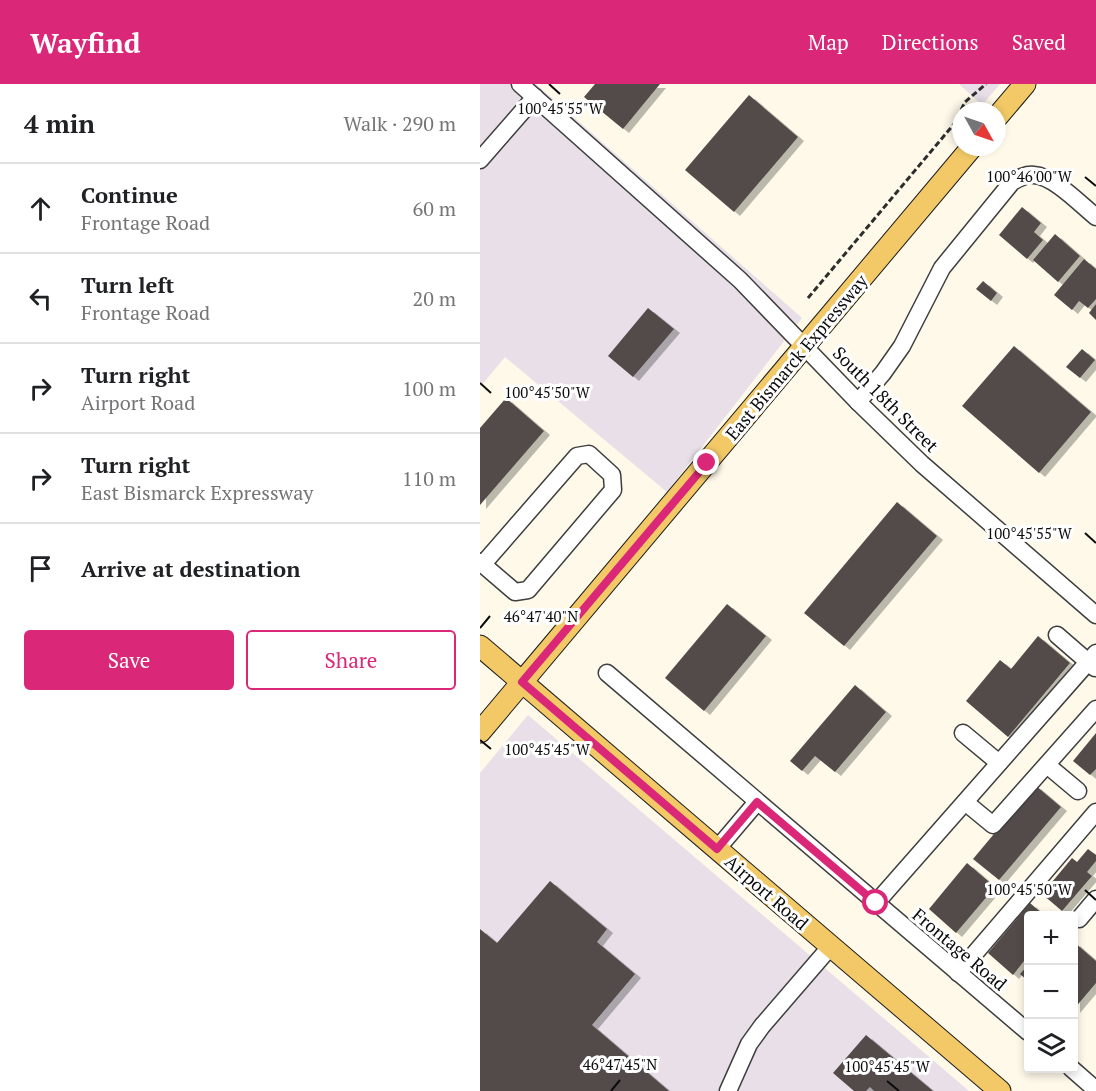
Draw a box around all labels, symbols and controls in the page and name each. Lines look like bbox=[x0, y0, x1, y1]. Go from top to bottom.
text: Wayfind bbox=[30, 24, 141, 61]
text: Map bbox=[808, 28, 849, 56]
text: Directions bbox=[882, 28, 979, 56]
text: Saved bbox=[1012, 28, 1066, 56]
text: 100°45'55"W bbox=[517, 98, 604, 118]
north arrow bbox=[952, 102, 1006, 156]
text: 4 min bbox=[24, 106, 95, 140]
text: Walk · 290 m bbox=[344, 110, 456, 137]
text: 100°46'00"W bbox=[986, 166, 1073, 186]
text: Continue bbox=[81, 180, 178, 209]
icon: ahead bbox=[24, 192, 57, 225]
text: 60 m bbox=[413, 195, 456, 222]
text: Frontage Road bbox=[81, 209, 210, 236]
street label: East Bismarck Expressway bbox=[720, 268, 873, 445]
text: Turn left bbox=[81, 270, 174, 299]
icon: left bbox=[24, 282, 57, 315]
text: 20 m bbox=[413, 285, 456, 312]
text: Frontage Road bbox=[81, 299, 210, 326]
street label: South 18th Street bbox=[828, 341, 944, 457]
text: Turn right bbox=[81, 360, 190, 389]
icon: right bbox=[24, 372, 57, 405]
text: 100 m bbox=[402, 375, 456, 402]
text: 100°45'50"W bbox=[504, 382, 591, 402]
text: Airport Road bbox=[81, 389, 195, 416]
route end bbox=[693, 449, 719, 475]
text: Turn right bbox=[81, 450, 190, 479]
icon: right bbox=[24, 462, 57, 495]
text: 110 m bbox=[402, 465, 456, 492]
text: East Bismarck Expressway bbox=[81, 479, 313, 506]
text: 100°45'55"W bbox=[986, 523, 1073, 543]
icon: arrive bbox=[24, 552, 57, 585]
text: Arrive at destination bbox=[81, 554, 300, 583]
text: 46°47'40"N bbox=[504, 606, 578, 626]
button: Save bbox=[24, 630, 234, 690]
button: Share bbox=[246, 630, 456, 690]
text: 100°45'45"W bbox=[504, 739, 591, 759]
street label: Airport Road bbox=[720, 849, 814, 935]
text: 100°45'50"W bbox=[986, 879, 1073, 899]
route start bbox=[862, 889, 888, 915]
street label: Frontage Road bbox=[908, 902, 1012, 996]
map controls bbox=[1024, 911, 1078, 1073]
button: + bbox=[1024, 911, 1078, 965]
button: − bbox=[1024, 965, 1078, 1019]
button: layers bbox=[1024, 1019, 1078, 1073]
text: 46°47'45"N bbox=[583, 1054, 657, 1074]
text: 100°45'45"W bbox=[844, 1056, 931, 1076]

